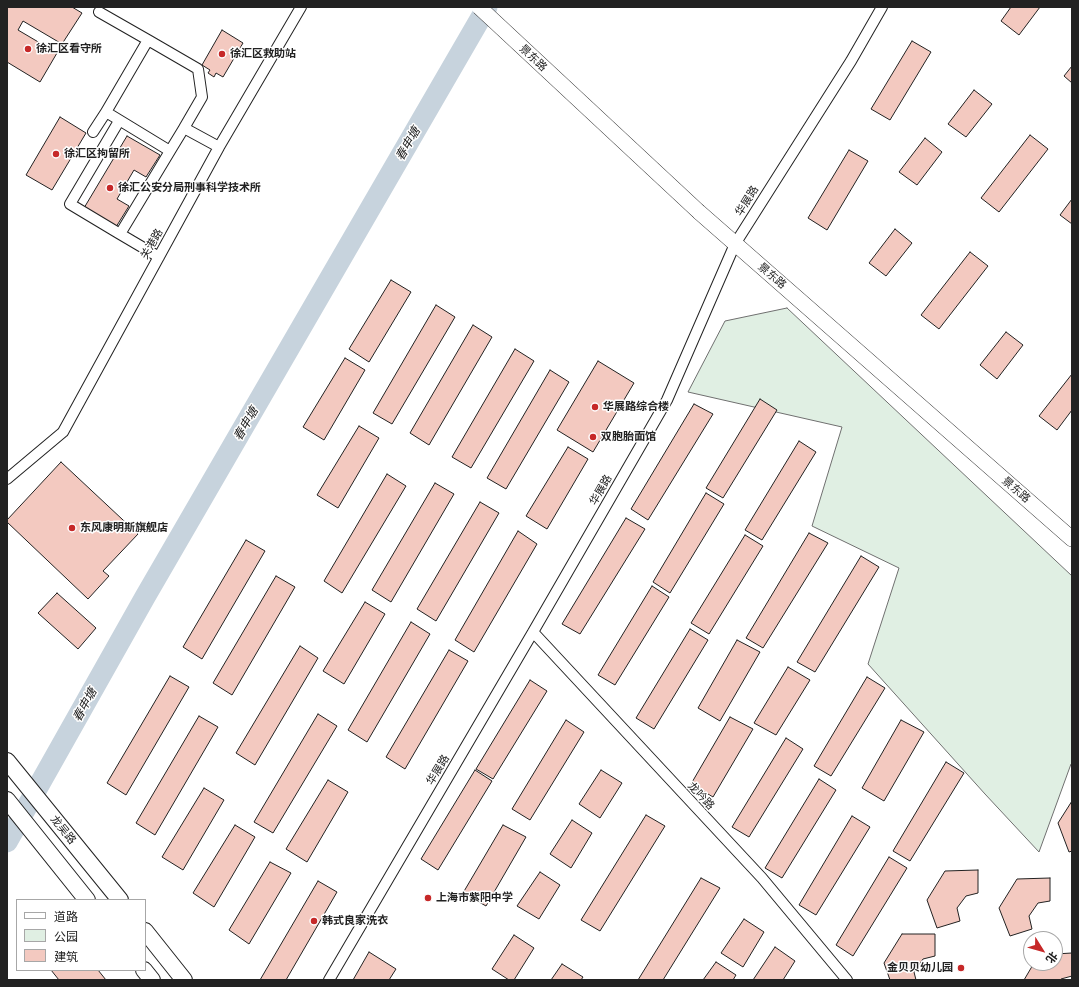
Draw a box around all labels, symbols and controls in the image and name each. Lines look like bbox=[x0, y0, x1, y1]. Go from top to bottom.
place label: 徐汇区看守所 bbox=[36, 42, 102, 56]
street label: 景东路 bbox=[516, 42, 550, 74]
marker: 徐汇区看守所 bbox=[23, 44, 33, 54]
place label: 徐汇区救助站 bbox=[230, 47, 296, 61]
marker: 徐汇区救助站 bbox=[217, 49, 227, 59]
water label: 春申塘 bbox=[393, 125, 423, 163]
place label: 徐汇区拘留所 bbox=[64, 147, 130, 161]
marker: 徐汇区拘留所 bbox=[51, 149, 61, 159]
place label: 徐汇公安分局刑事科学技术所 bbox=[118, 181, 261, 195]
marker: 徐汇公安分局刑事科学技术所 bbox=[105, 183, 115, 193]
street label: 华展路 bbox=[733, 184, 761, 218]
street label: 关港路 bbox=[138, 226, 166, 262]
street label: 景东路 bbox=[755, 260, 789, 292]
place label: 华展路综合楼 bbox=[603, 400, 669, 414]
marker: 华展路综合楼 bbox=[590, 402, 600, 412]
water label: 春申塘 bbox=[231, 405, 261, 443]
place label: 双胞胎面馆 bbox=[601, 430, 656, 444]
marker: 双胞胎面馆 bbox=[588, 432, 598, 442]
street label: 华展路 bbox=[587, 472, 615, 508]
street label: 景东路 bbox=[999, 474, 1033, 506]
place label: 东风康明斯旗舰店 bbox=[80, 521, 168, 535]
marker: 东风康明斯旗舰店 bbox=[67, 523, 77, 533]
water label: 春申塘 bbox=[70, 686, 100, 724]
street label: 华展路 bbox=[424, 752, 452, 788]
street label: 龙吟路 bbox=[685, 779, 717, 813]
street label: 龙吴路 bbox=[47, 813, 79, 847]
place label: 上海市紫阳中学 bbox=[436, 891, 513, 905]
marker: 上海市紫阳中学 bbox=[423, 893, 433, 903]
legend bbox=[16, 899, 146, 971]
text: 道路 bbox=[54, 909, 78, 924]
place label: 韩式良家洗衣 bbox=[322, 914, 388, 928]
marker: 韩式良家洗衣 bbox=[309, 916, 319, 926]
text: 公园 bbox=[54, 929, 78, 944]
north arrow bbox=[1023, 931, 1063, 971]
text: 建筑 bbox=[54, 949, 78, 964]
text: 北 bbox=[1043, 949, 1061, 966]
place label: 金贝贝幼儿园 bbox=[887, 961, 953, 975]
marker: 金贝贝幼儿园 bbox=[956, 963, 966, 973]

